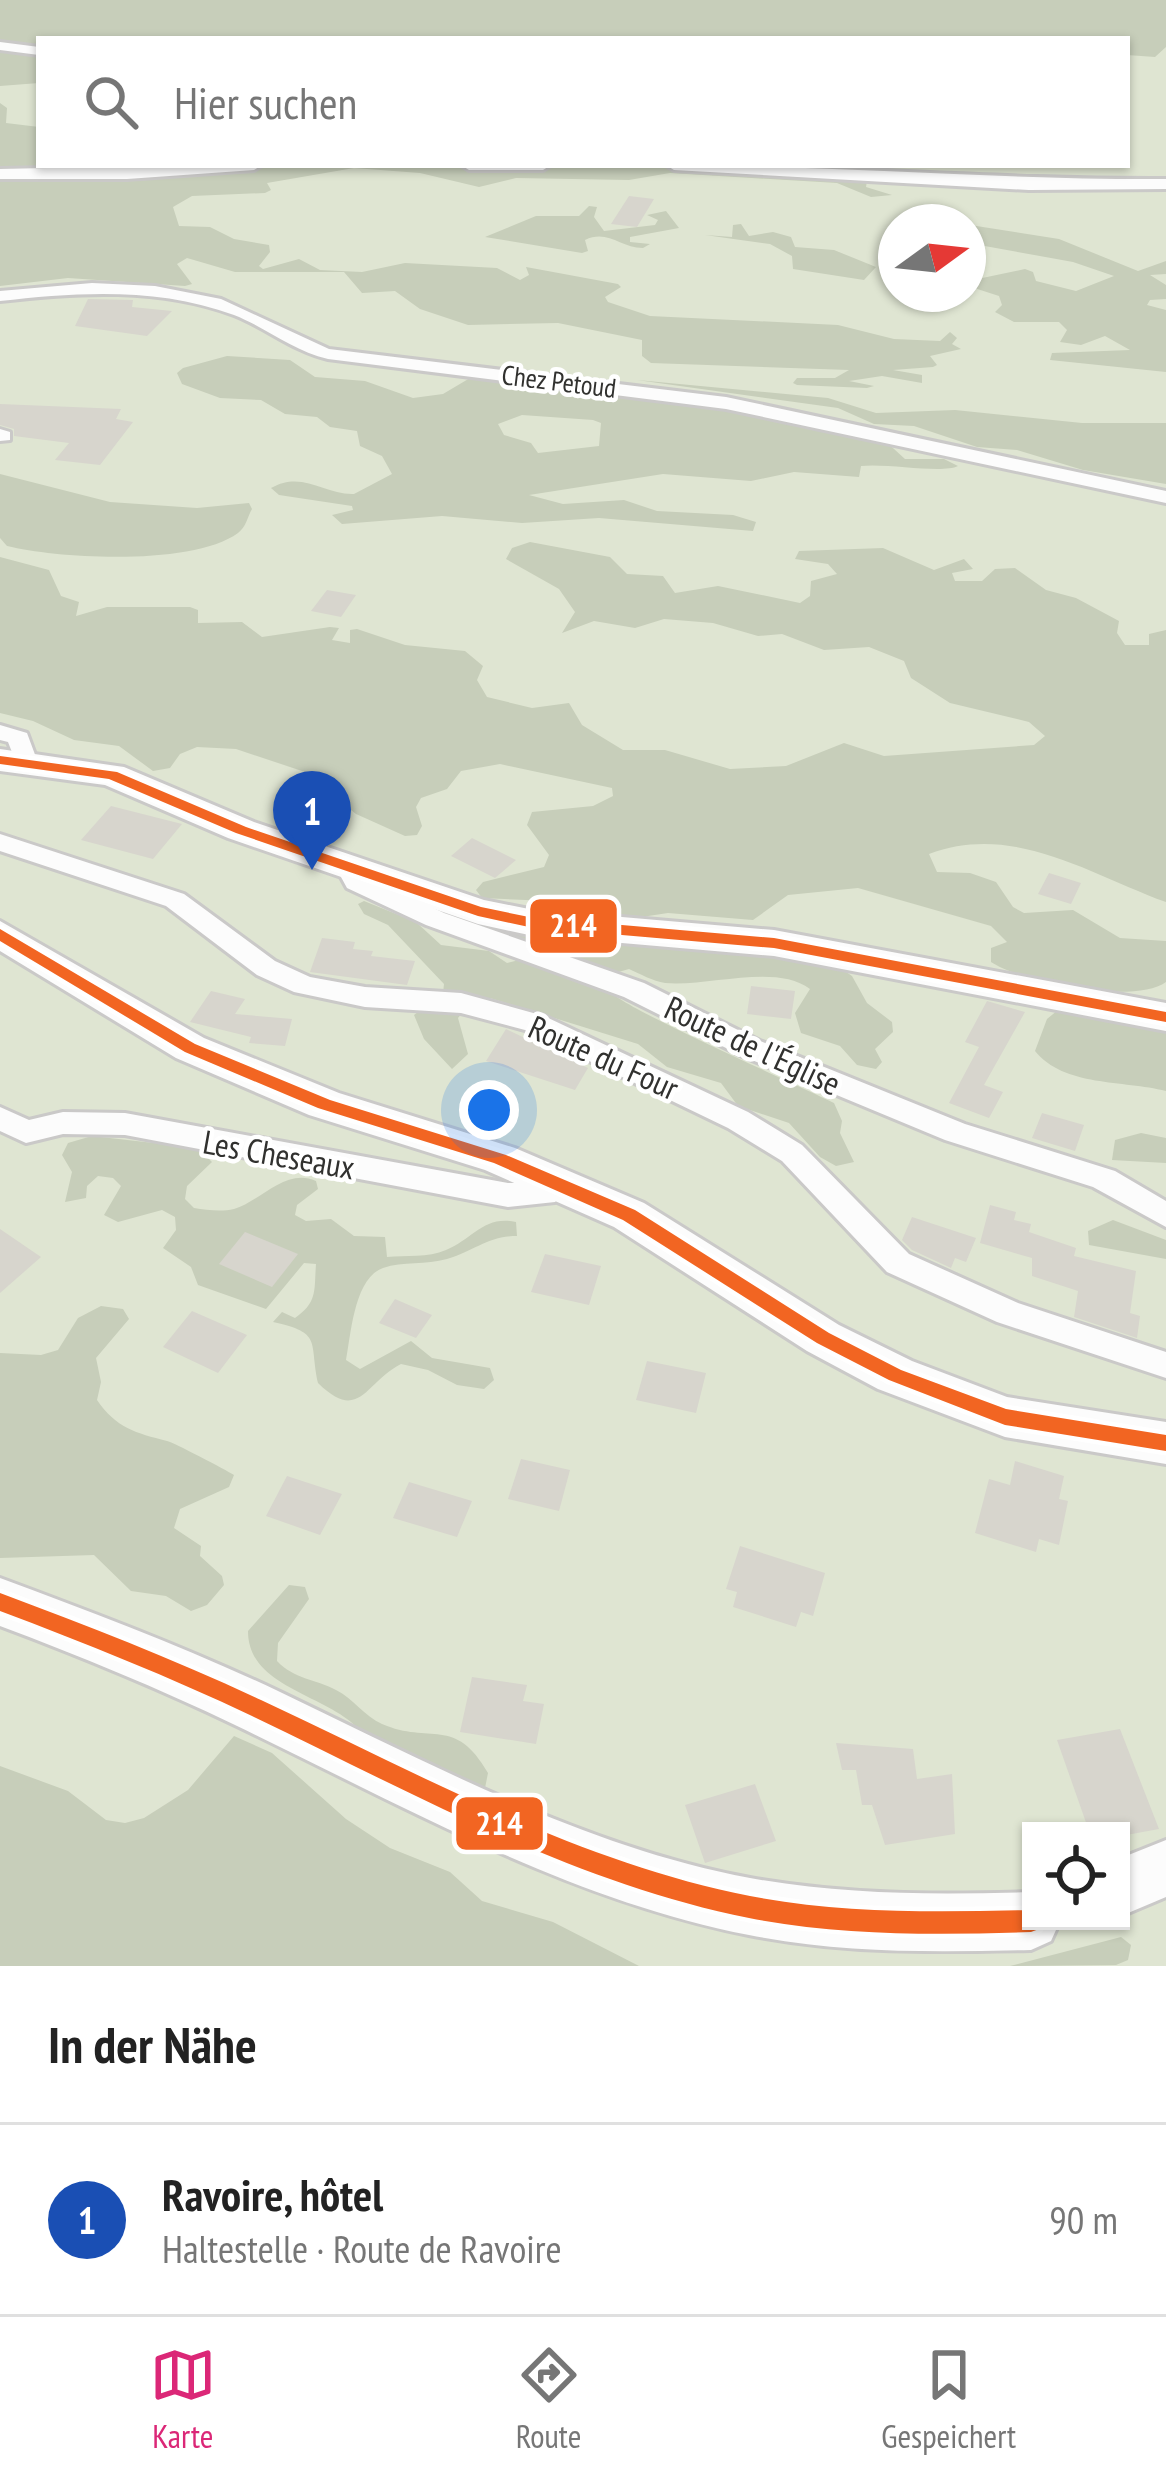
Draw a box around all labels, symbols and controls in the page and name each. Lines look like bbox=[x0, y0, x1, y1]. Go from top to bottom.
search box bbox=[36, 36, 1130, 168]
icon: search bbox=[78, 69, 144, 135]
text: Hier suchen bbox=[174, 73, 357, 131]
north arrow bbox=[878, 204, 986, 312]
street label: Chez Petoud bbox=[500, 357, 618, 405]
pin: 1 bbox=[273, 771, 351, 870]
line badge: 214 bbox=[528, 897, 619, 955]
text: 214 bbox=[549, 903, 597, 946]
street label: Route de l'Église bbox=[658, 986, 848, 1104]
street label: Route du Four bbox=[522, 1005, 686, 1109]
your location bbox=[459, 1080, 519, 1140]
street label: Les Cheseaux bbox=[200, 1120, 358, 1188]
line badge: 214 bbox=[454, 1795, 545, 1852]
text: 214 bbox=[475, 1801, 523, 1844]
map controls bbox=[1022, 1822, 1130, 1930]
button: locate bbox=[1022, 1822, 1130, 1930]
text: In der Nähe bbox=[48, 2011, 257, 2077]
text: Ravoire, hôtel bbox=[162, 2165, 383, 2223]
text: 1 bbox=[78, 2194, 96, 2245]
text: 90 m bbox=[1049, 2194, 1118, 2245]
text: Haltestelle · Route de Ravoire bbox=[162, 2223, 562, 2274]
tab: Karte bbox=[150, 2342, 216, 2457]
tab: Route bbox=[516, 2342, 582, 2457]
tab: Gespeichert bbox=[881, 2342, 1016, 2457]

